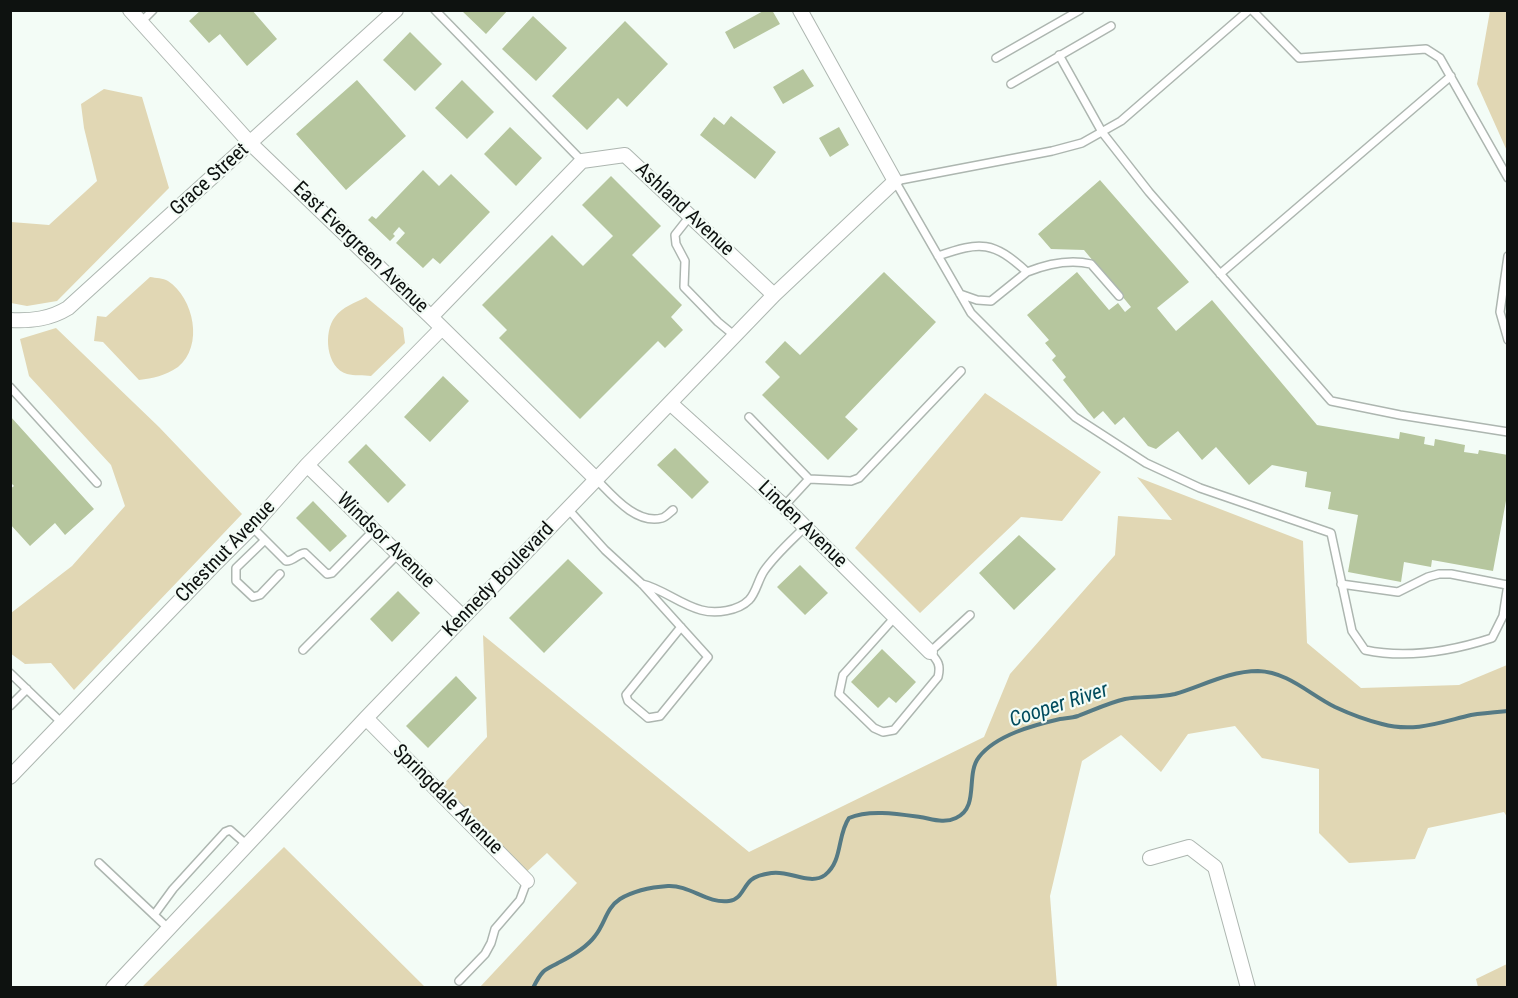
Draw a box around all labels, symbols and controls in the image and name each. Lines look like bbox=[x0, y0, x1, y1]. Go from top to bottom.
street label: Grace Street bbox=[166, 139, 254, 221]
street label: Ashland Avenue bbox=[630, 158, 738, 262]
street label: East Evergreen Avenue bbox=[287, 177, 433, 319]
street label: Linden Avenue bbox=[752, 476, 852, 574]
street label: Windsor Avenue bbox=[331, 488, 439, 594]
street label: Chestnut Avenue bbox=[171, 496, 281, 608]
street label: Kennedy Boulevard bbox=[438, 518, 560, 642]
water label: Cooper River bbox=[1006, 678, 1112, 734]
street label: Springdale Avenue bbox=[387, 740, 507, 860]

